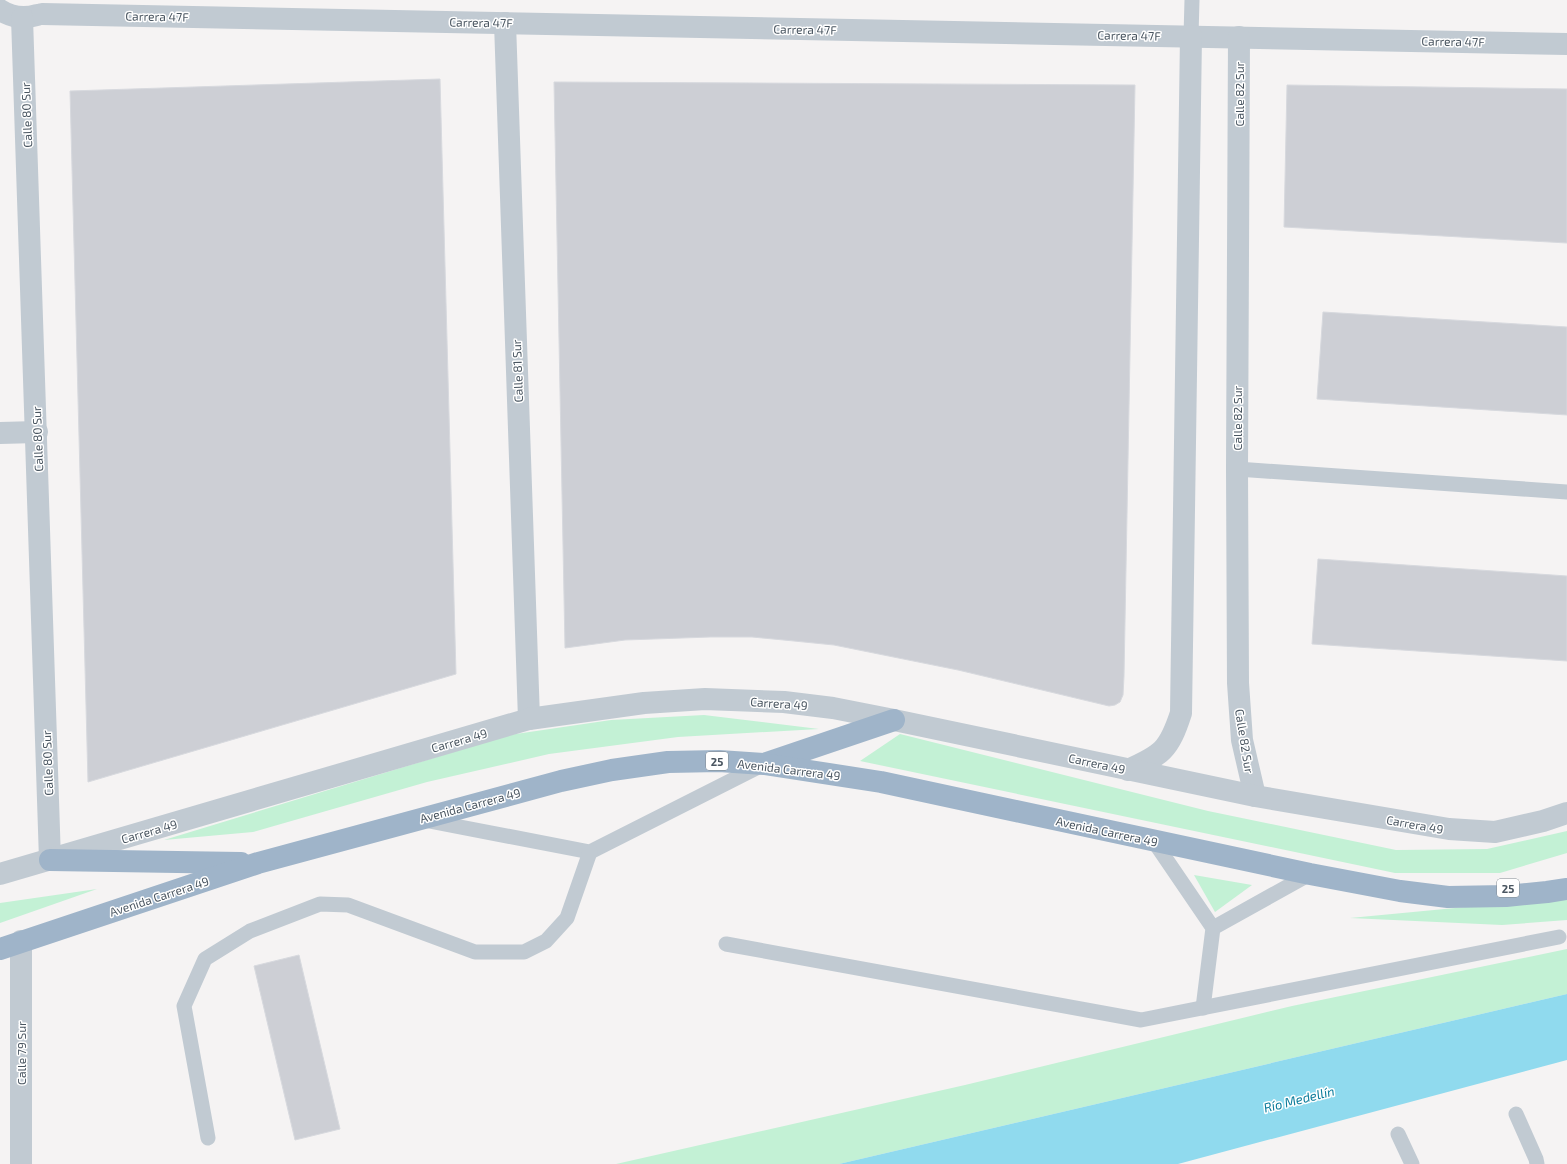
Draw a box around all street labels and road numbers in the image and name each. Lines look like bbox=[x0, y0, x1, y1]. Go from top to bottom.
street label: Carrera 47F bbox=[125, 8, 189, 24]
street label: Carrera 47F bbox=[449, 14, 513, 30]
street label: Carrera 47F bbox=[773, 21, 837, 37]
street label: Carrera 47F bbox=[1097, 27, 1161, 43]
street label: Carrera 47F bbox=[1421, 33, 1485, 49]
street label: Calle 82 Sur bbox=[1232, 61, 1246, 126]
street label: Calle 80 Sur bbox=[18, 82, 34, 148]
street label: Calle 81 Sur bbox=[509, 339, 525, 403]
street label: Calle 82 Sur bbox=[1230, 385, 1244, 450]
street label: Calle 80 Sur bbox=[29, 406, 45, 472]
street label: Carrera 49 bbox=[750, 694, 808, 712]
street label: Calle 82 Sur bbox=[1233, 708, 1257, 774]
street label: Carrera 49 bbox=[429, 725, 489, 755]
street label: Calle 80 Sur bbox=[39, 730, 55, 796]
street label: Carrera 49 bbox=[1067, 750, 1127, 776]
road number: 25 bbox=[706, 752, 728, 770]
street label: Avenida Carrera 49 bbox=[737, 756, 841, 782]
street label: Avenida Carrera 49 bbox=[418, 785, 522, 825]
street label: Carrera 49 bbox=[1385, 812, 1445, 836]
street label: Avenida Carrera 49 bbox=[1055, 813, 1159, 849]
street label: Carrera 49 bbox=[119, 816, 179, 846]
street label: Avenida Carrera 49 bbox=[108, 873, 211, 919]
road number: 25 bbox=[1497, 879, 1519, 897]
street label: Calle 79 Sur bbox=[14, 1021, 28, 1085]

